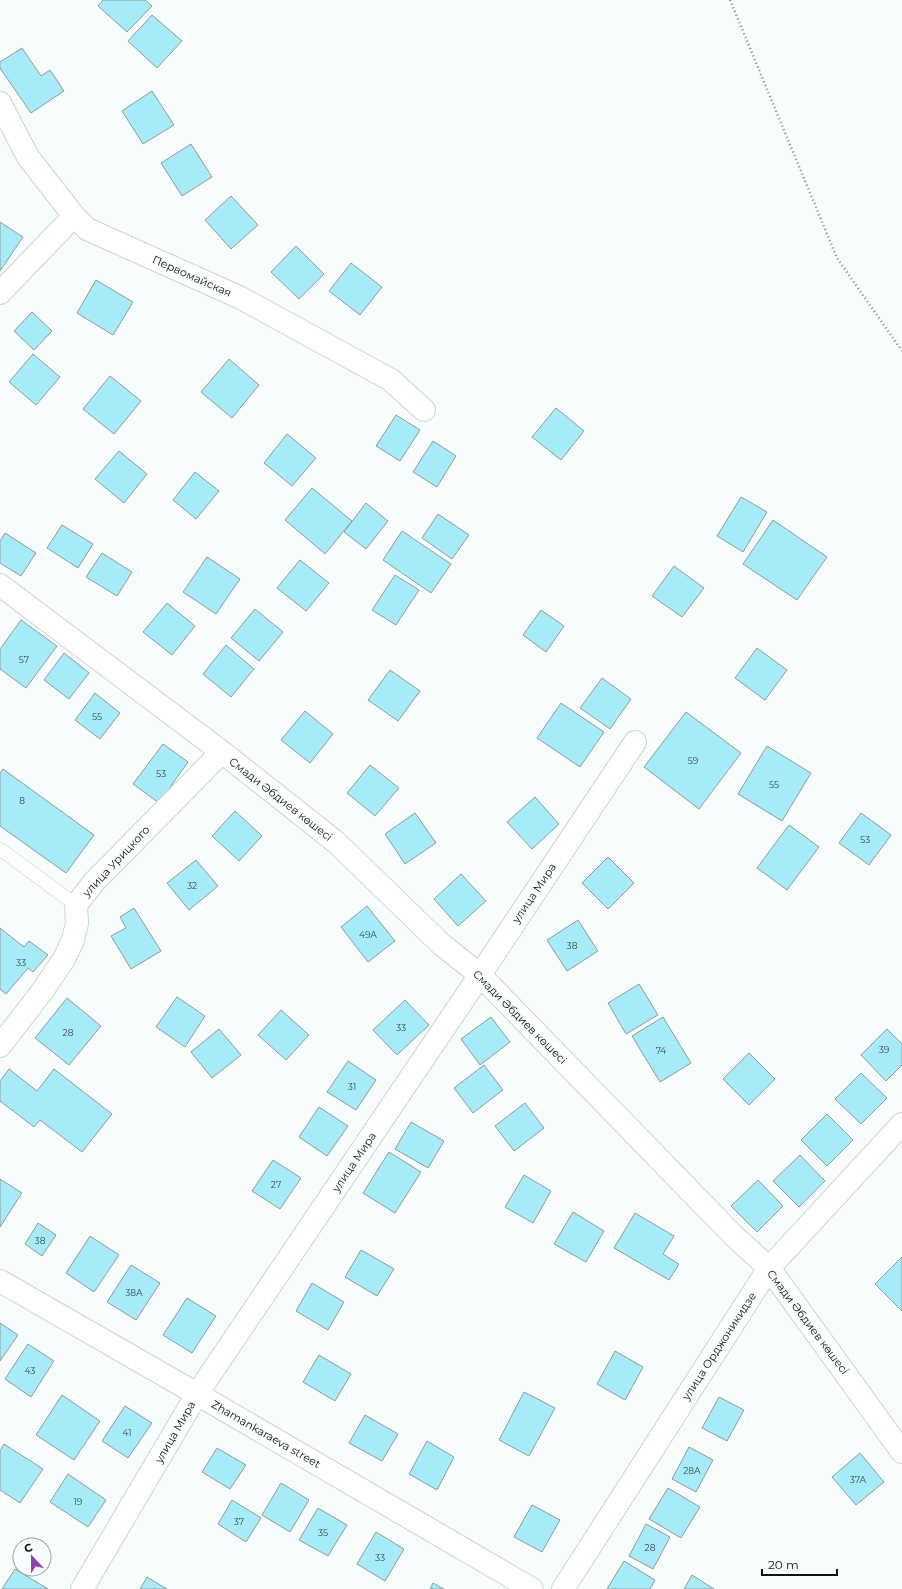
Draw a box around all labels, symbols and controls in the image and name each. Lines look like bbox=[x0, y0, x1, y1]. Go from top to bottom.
street label: Первомайская bbox=[150, 252, 234, 300]
house number: 57 bbox=[19, 654, 29, 665]
house number: 55 bbox=[92, 711, 102, 722]
street label: Смади Әбдиев көшесі bbox=[227, 754, 335, 844]
house number: 59 bbox=[688, 755, 699, 766]
house number: 53 bbox=[156, 768, 166, 779]
house number: 55 bbox=[769, 779, 779, 790]
house number: 8 bbox=[19, 795, 25, 806]
street label: улица Урицкого bbox=[79, 823, 153, 900]
house number: 53 bbox=[860, 834, 870, 845]
street label: улица Мира bbox=[508, 860, 559, 926]
house number: 32 bbox=[187, 880, 197, 891]
house number: 49А bbox=[359, 929, 377, 940]
house number: 38 bbox=[567, 940, 578, 951]
house number: 33 bbox=[16, 957, 26, 968]
street label: Смади Әбдиев көшесі bbox=[470, 967, 570, 1067]
house number: 33 bbox=[396, 1022, 406, 1033]
house number: 28 bbox=[63, 1027, 74, 1038]
house number: 39 bbox=[879, 1044, 890, 1055]
house number: 74 bbox=[656, 1045, 666, 1056]
house number: 31 bbox=[348, 1081, 356, 1092]
street label: улица Мира bbox=[328, 1129, 379, 1195]
house number: 27 bbox=[271, 1179, 281, 1190]
house number: 38 bbox=[35, 1235, 46, 1246]
street label: Смади Әбдиев көшесі bbox=[764, 1267, 852, 1377]
house number: 38А bbox=[125, 1287, 143, 1298]
street label: улица Орджоникидзе bbox=[678, 1289, 759, 1403]
house number: 43 bbox=[25, 1365, 35, 1376]
street label: Zhamankaraeva street bbox=[209, 1397, 323, 1471]
street label: улица Мира bbox=[151, 1398, 198, 1466]
house number: 41 bbox=[123, 1427, 131, 1438]
house number: 28А bbox=[683, 1465, 701, 1476]
house number: 37А bbox=[850, 1474, 866, 1485]
house number: 19 bbox=[74, 1496, 83, 1507]
house number: 37 bbox=[234, 1516, 244, 1527]
house number: 35 bbox=[318, 1527, 328, 1538]
north arrow bbox=[12, 1537, 52, 1577]
text: С bbox=[22, 1540, 35, 1556]
house number: 28 bbox=[645, 1542, 656, 1553]
scale bar bbox=[762, 1551, 837, 1577]
house number: 33 bbox=[375, 1552, 385, 1563]
text: 20 m bbox=[768, 1557, 799, 1572]

